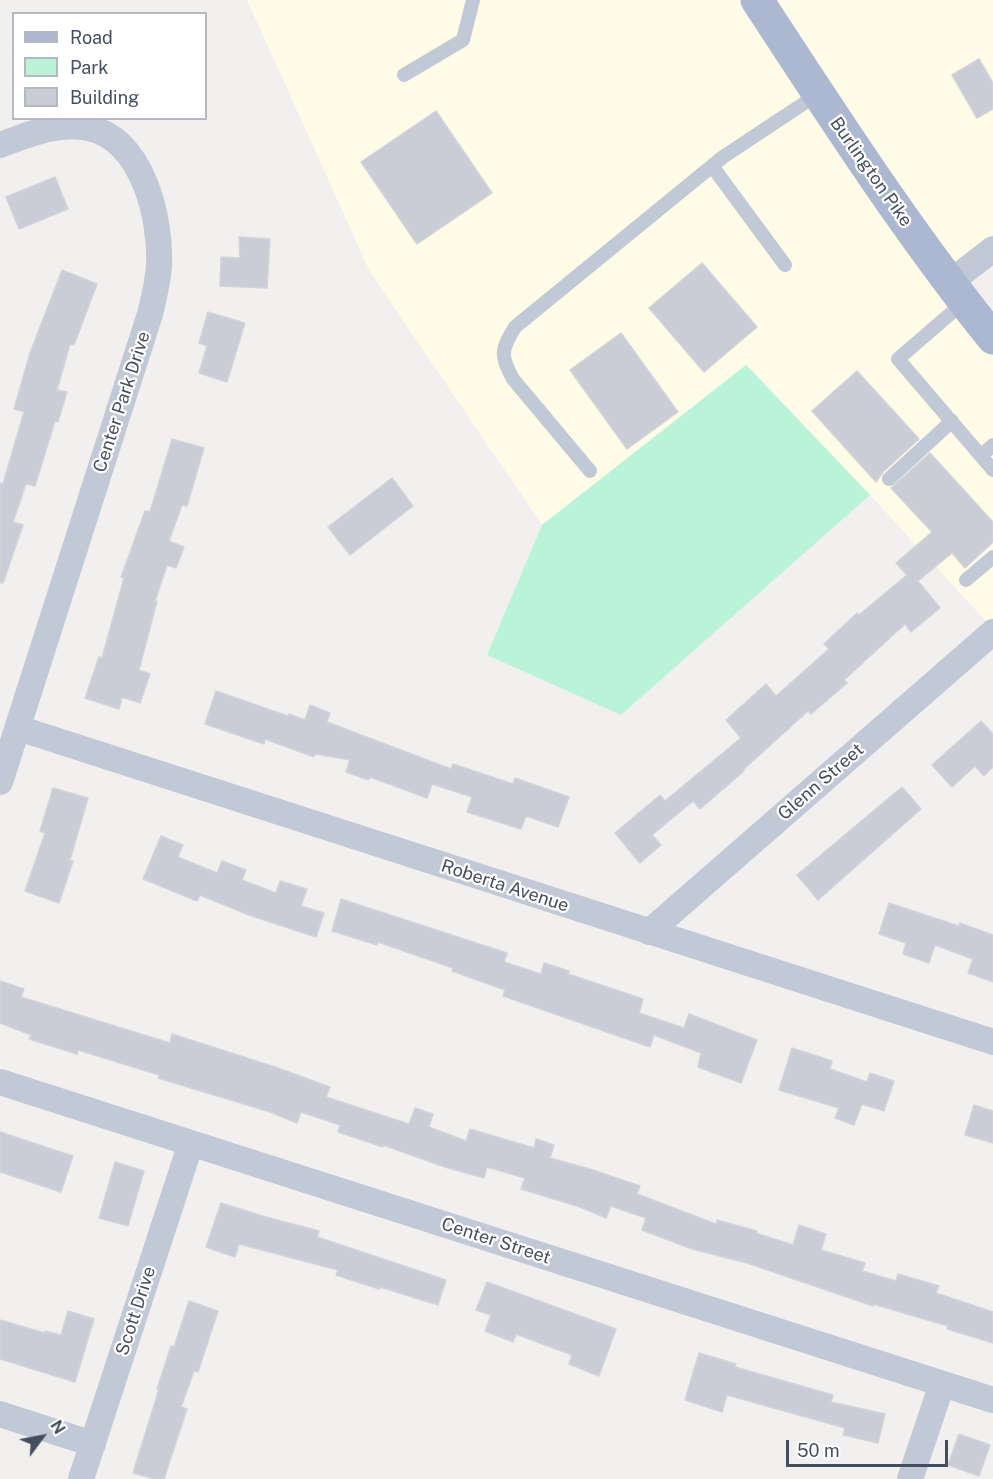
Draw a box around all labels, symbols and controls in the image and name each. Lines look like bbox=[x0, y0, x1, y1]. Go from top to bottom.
legend bbox=[12, 12, 207, 120]
text: Road bbox=[70, 27, 113, 48]
text: Park bbox=[70, 57, 108, 78]
text: Building bbox=[70, 87, 139, 108]
street label: Burlington Pike bbox=[825, 113, 917, 231]
street label: Center Park Drive bbox=[89, 329, 155, 475]
street label: Glenn Street bbox=[774, 739, 868, 825]
street label: Roberta Avenue bbox=[438, 855, 572, 917]
street label: Center Street bbox=[439, 1213, 553, 1269]
street label: Scott Drive bbox=[111, 1264, 161, 1358]
north arrow bbox=[12, 1407, 72, 1467]
text: N bbox=[46, 1417, 69, 1438]
scale bar bbox=[789, 1428, 951, 1466]
text: 50 m bbox=[797, 1440, 840, 1461]

